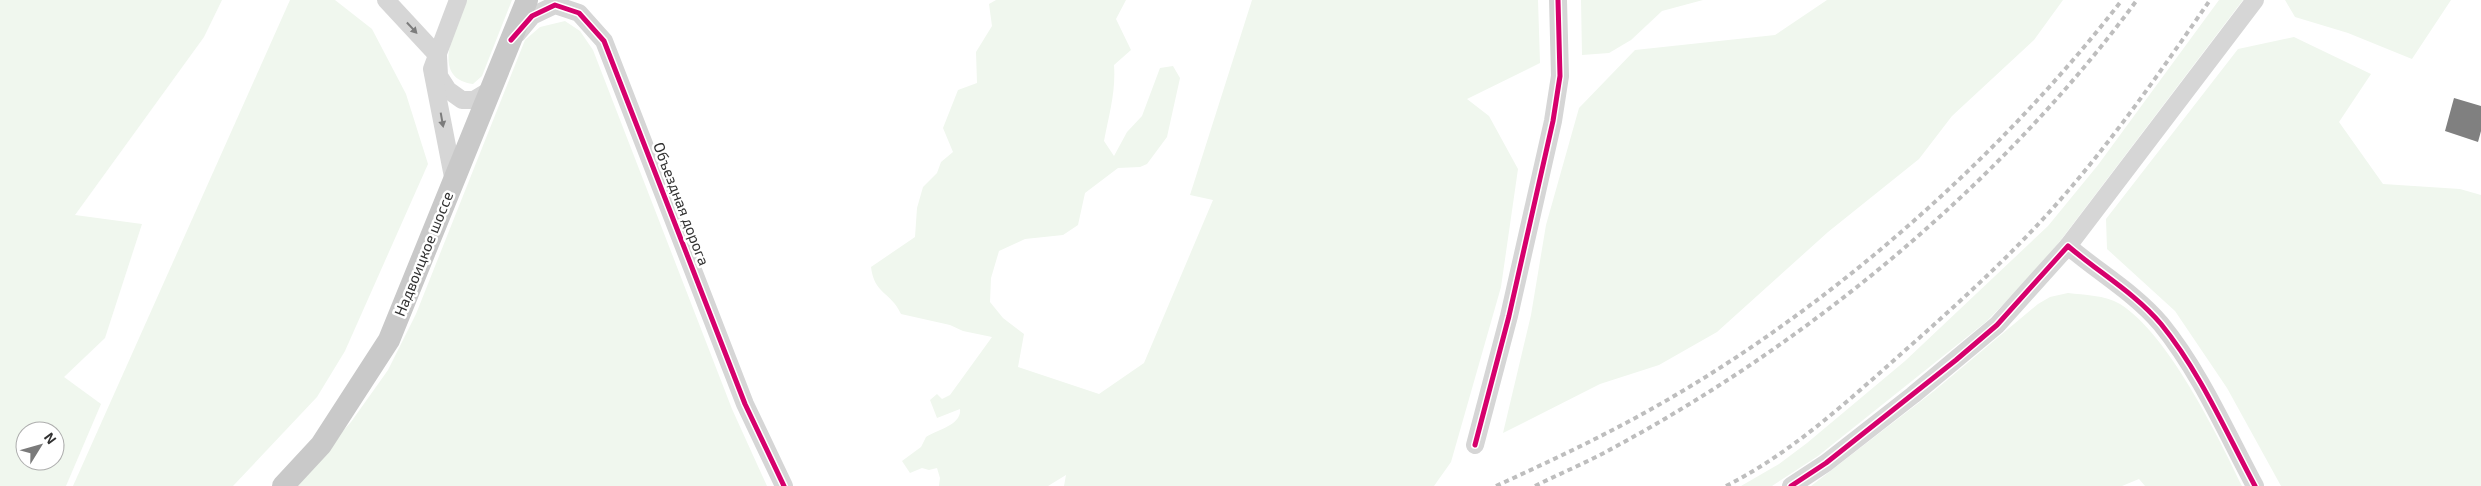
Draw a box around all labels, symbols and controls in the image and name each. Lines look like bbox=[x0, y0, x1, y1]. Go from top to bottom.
one-way arrow bbox=[406, 21, 418, 33]
one-way arrow bbox=[439, 112, 447, 128]
street label: Объездная дорога bbox=[650, 139, 714, 268]
street label: Надвоицкое шоссе bbox=[390, 189, 456, 319]
north arrow bbox=[15, 421, 65, 471]
text: N bbox=[41, 429, 61, 447]

